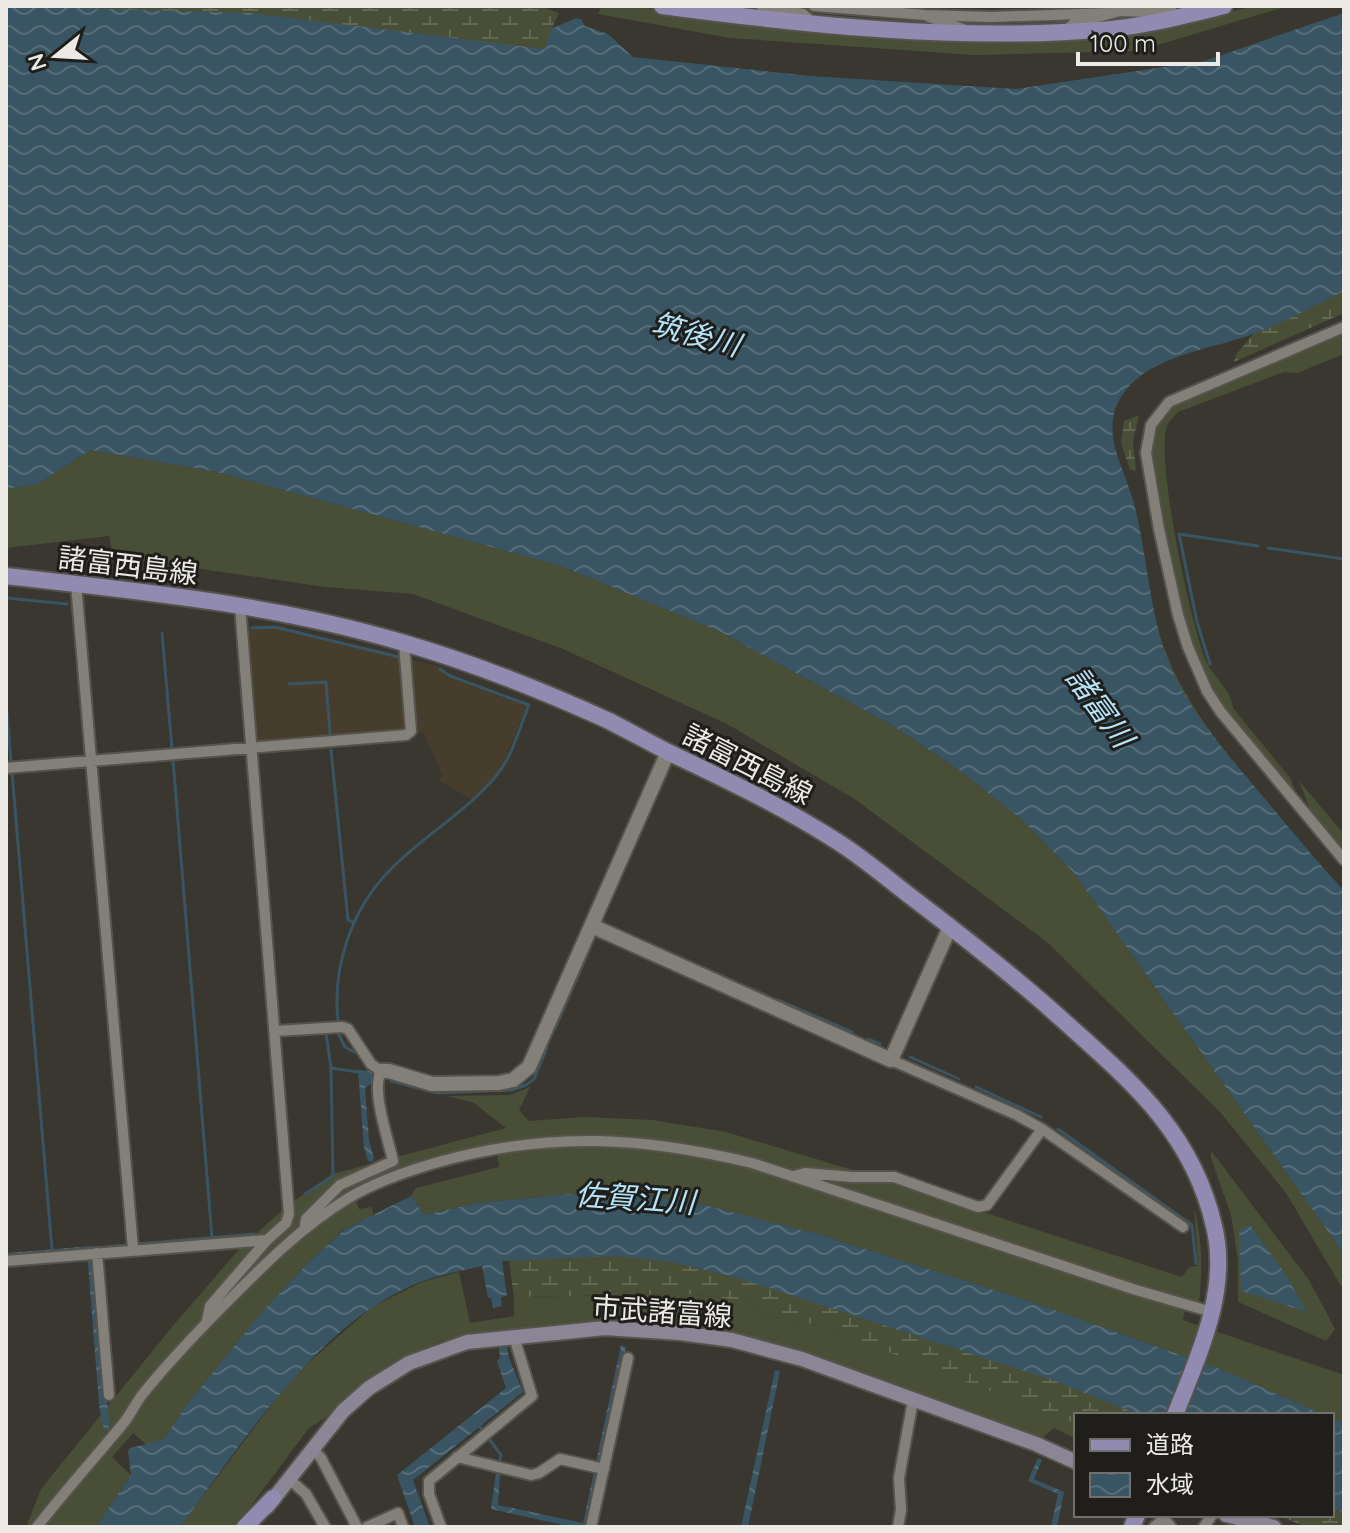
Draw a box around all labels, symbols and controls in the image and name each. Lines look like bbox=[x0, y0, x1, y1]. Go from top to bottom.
north arrow bbox=[16, 16, 96, 96]
scale bar bbox=[1078, 16, 1218, 66]
text: 100 m bbox=[1090, 28, 1156, 58]
text: N bbox=[21, 50, 53, 74]
water label: 筑後川 bbox=[648, 304, 747, 365]
street label: 諸富西島線 bbox=[56, 539, 200, 591]
water label: 諸富川 bbox=[1058, 659, 1144, 757]
street label: 諸富西島線 bbox=[678, 717, 818, 811]
water label: 佐賀江川 bbox=[574, 1175, 699, 1221]
street label: 市武諸富線 bbox=[591, 1289, 733, 1333]
legend bbox=[1074, 1413, 1334, 1517]
text: 道路 bbox=[1146, 1429, 1194, 1459]
text: 水域 bbox=[1146, 1469, 1194, 1499]

